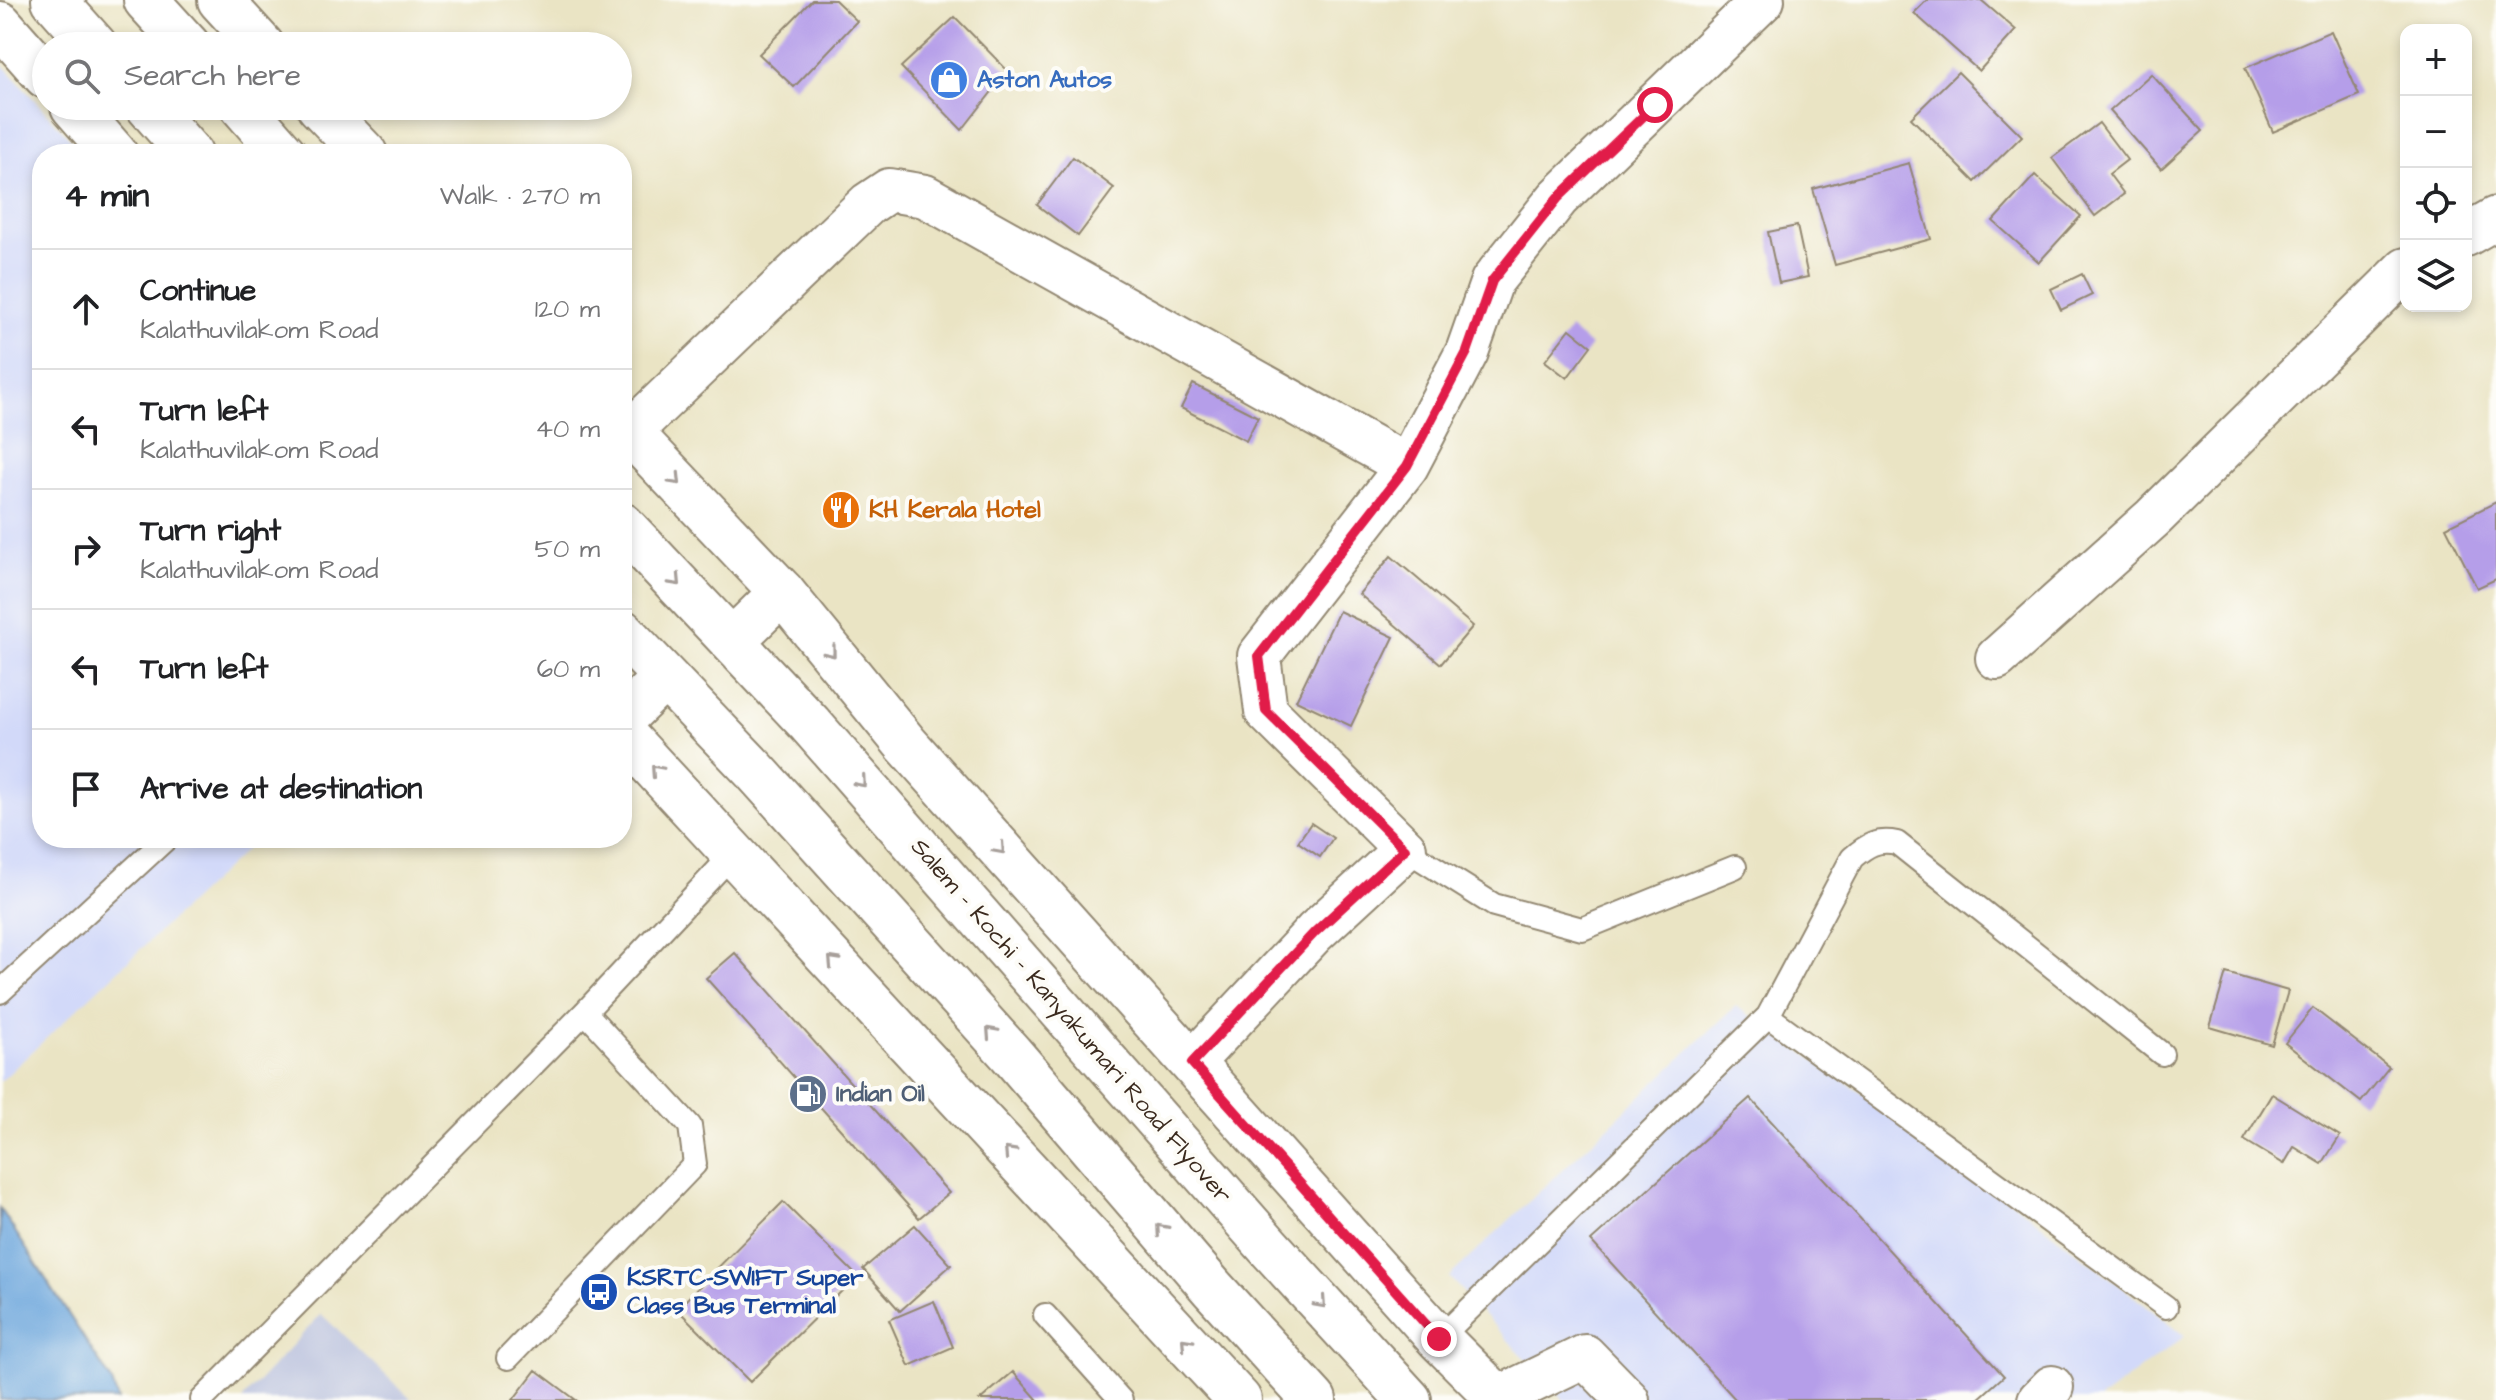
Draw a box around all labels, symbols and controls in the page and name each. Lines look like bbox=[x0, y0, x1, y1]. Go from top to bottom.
map controls bbox=[2400, 24, 2472, 312]
button: + bbox=[2400, 24, 2472, 96]
search box bbox=[32, 32, 632, 120]
icon: search bbox=[60, 54, 104, 98]
text: Search here bbox=[124, 55, 301, 97]
shop icon: Aston Autos bbox=[928, 59, 970, 101]
place label: Aston Autos bbox=[977, 63, 1112, 97]
route start bbox=[1637, 87, 1673, 123]
button: − bbox=[2400, 96, 2472, 168]
button: locate bbox=[2400, 168, 2472, 240]
text: 4 min bbox=[64, 172, 149, 220]
text: Walk · 270 m bbox=[440, 178, 600, 214]
button: layers bbox=[2400, 240, 2472, 312]
text: Continue bbox=[140, 270, 256, 312]
icon: ahead bbox=[64, 287, 108, 331]
text: 120 m bbox=[535, 291, 600, 327]
text: Kalathuvilakom Road bbox=[140, 312, 379, 348]
text: Turn left bbox=[140, 390, 268, 432]
icon: left bbox=[64, 407, 108, 451]
text: 40 m bbox=[535, 411, 600, 447]
text: Kalathuvilakom Road bbox=[140, 432, 379, 468]
one-way arrow bbox=[666, 471, 681, 485]
restaurant icon: KH Kerala Hotel bbox=[820, 489, 862, 531]
place label: KH Kerala Hotel bbox=[869, 493, 1041, 527]
text: Turn right bbox=[140, 510, 281, 552]
icon: right bbox=[64, 527, 108, 571]
text: 50 m bbox=[535, 531, 600, 567]
text: Kalathuvilakom Road bbox=[140, 552, 379, 588]
one-way arrow bbox=[666, 572, 680, 587]
one-way arrow bbox=[821, 643, 836, 657]
icon: left bbox=[64, 647, 108, 691]
text: Turn left bbox=[140, 648, 268, 690]
text: 60 m bbox=[537, 651, 600, 687]
one-way arrow bbox=[652, 765, 666, 780]
icon: arrive bbox=[64, 767, 108, 811]
text: Arrive at destination bbox=[140, 768, 422, 810]
one-way arrow bbox=[851, 773, 866, 788]
street label: Salem - Kochi - Kanyakumari Road Flyover bbox=[902, 831, 1239, 1212]
one-way arrow bbox=[991, 840, 1006, 854]
one-way arrow bbox=[828, 956, 842, 971]
one-way arrow bbox=[986, 1027, 1001, 1041]
fuel station icon: Indian Oil bbox=[787, 1073, 829, 1115]
place label: Indian Oil bbox=[836, 1077, 925, 1111]
one-way arrow bbox=[1004, 1147, 1019, 1161]
one-way arrow bbox=[1156, 1224, 1171, 1238]
place label: KSRTC-SWIFT Super Class Bus Terminal bbox=[627, 1261, 864, 1323]
bus stop icon: KSRTC-SWIFT Super Class Bus Terminal bbox=[578, 1271, 620, 1313]
one-way arrow bbox=[1311, 1294, 1326, 1309]
route end bbox=[1421, 1321, 1457, 1357]
one-way arrow bbox=[1181, 1338, 1196, 1352]

